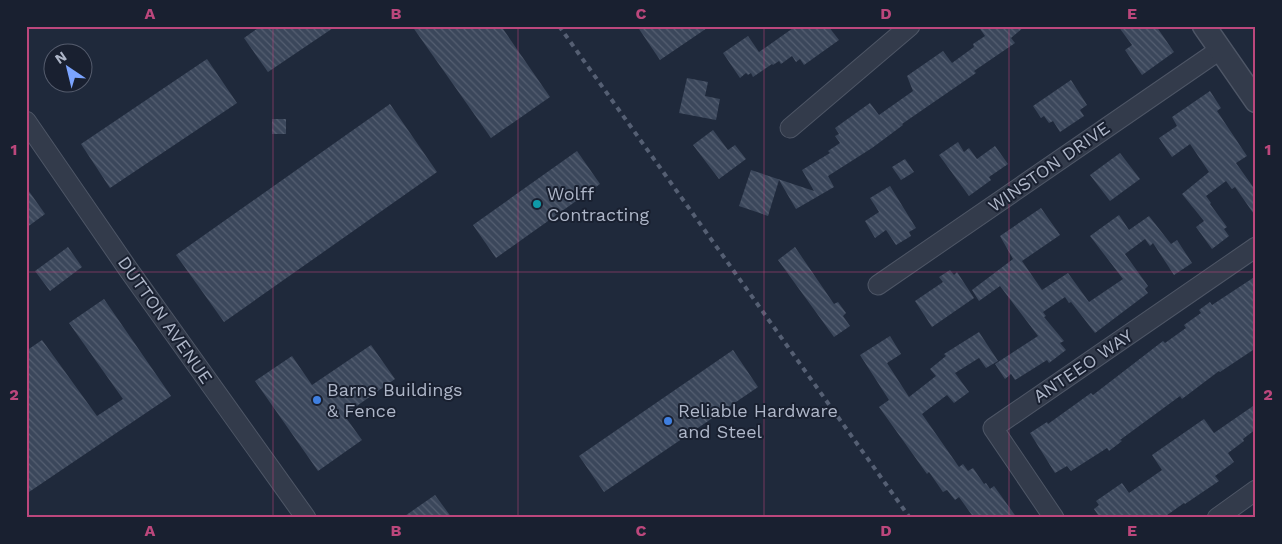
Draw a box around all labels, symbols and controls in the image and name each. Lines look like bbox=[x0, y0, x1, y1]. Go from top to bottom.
text: A bbox=[145, 4, 156, 23]
text: B bbox=[391, 4, 402, 23]
text: C bbox=[636, 4, 647, 23]
text: D bbox=[880, 4, 892, 23]
text: E bbox=[1127, 4, 1137, 23]
north arrow bbox=[42, 42, 92, 92]
text: N bbox=[52, 48, 69, 67]
street label: WINSTON DRIVE bbox=[984, 117, 1114, 216]
text: 1 bbox=[11, 140, 17, 159]
text: 1 bbox=[1265, 140, 1271, 159]
place label: Wolff Contracting bbox=[547, 183, 650, 225]
marker: Wolff Contracting bbox=[531, 198, 543, 210]
street label: DUTTON AVENUE bbox=[114, 252, 217, 387]
street label: ANTEEO WAY bbox=[1029, 324, 1137, 407]
place label: Barns Buildings & Fence bbox=[327, 379, 463, 421]
text: 2 bbox=[9, 385, 19, 404]
text: 2 bbox=[1263, 385, 1273, 404]
marker: Barns Buildings & Fence bbox=[311, 394, 323, 406]
place label: Reliable Hardware and Steel bbox=[678, 400, 838, 442]
marker: Reliable Hardware and Steel bbox=[662, 415, 674, 427]
text: A bbox=[145, 521, 156, 540]
text: B bbox=[391, 521, 402, 540]
text: C bbox=[636, 521, 647, 540]
text: D bbox=[880, 521, 892, 540]
text: E bbox=[1127, 521, 1137, 540]

